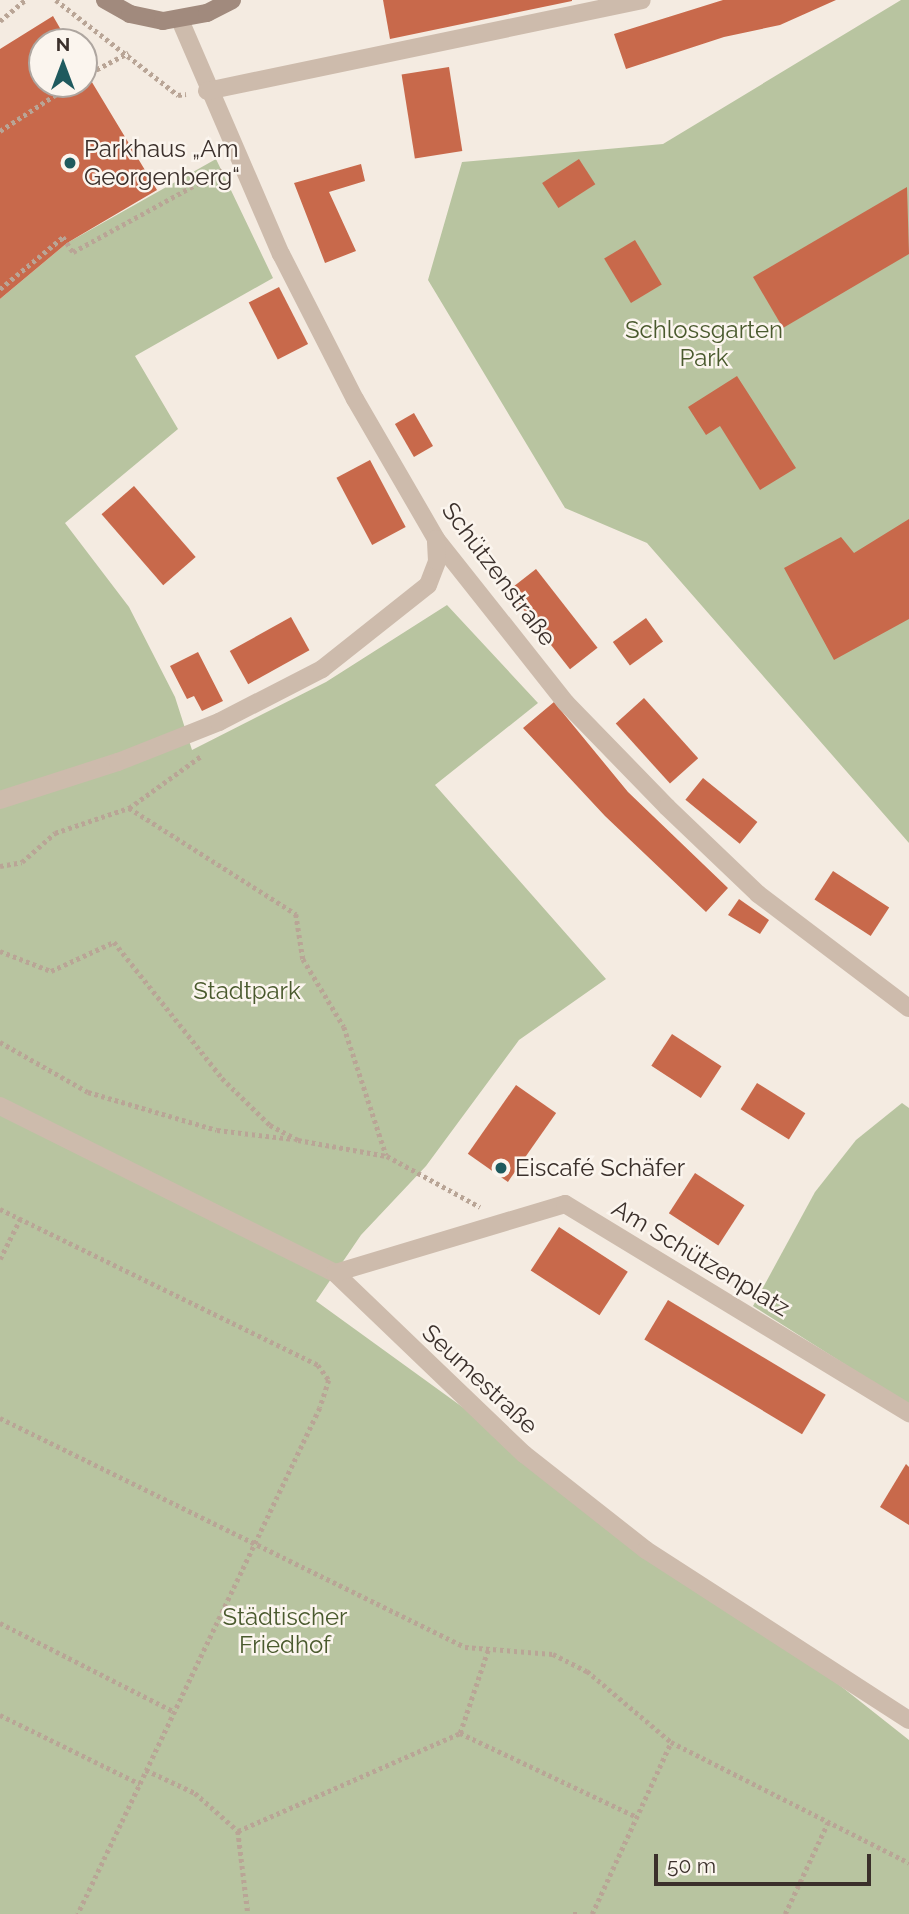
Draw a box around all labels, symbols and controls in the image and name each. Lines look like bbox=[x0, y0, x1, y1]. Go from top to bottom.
north arrow bbox=[28, 28, 98, 98]
text: N bbox=[56, 33, 70, 55]
place label: Parkhaus „Am Georgenberg“ bbox=[84, 135, 240, 191]
marker: Parkhaus „Am Georgenberg“ bbox=[62, 155, 78, 171]
park label: Schlossgarten Park bbox=[625, 316, 783, 372]
street label: Schützenstraße bbox=[436, 497, 562, 651]
park label: Stadtpark bbox=[193, 977, 301, 1005]
place label: Eiscafé Schäfer bbox=[515, 1154, 685, 1182]
marker: Eiscafé Schäfer bbox=[493, 1160, 509, 1176]
street label: Am Schützenplatz bbox=[607, 1194, 795, 1322]
street label: Seumestraße bbox=[416, 1318, 544, 1440]
park label: Städtischer Friedhof bbox=[223, 1603, 347, 1659]
scale bar bbox=[657, 1840, 874, 1884]
text: 50 m bbox=[667, 1853, 716, 1878]

